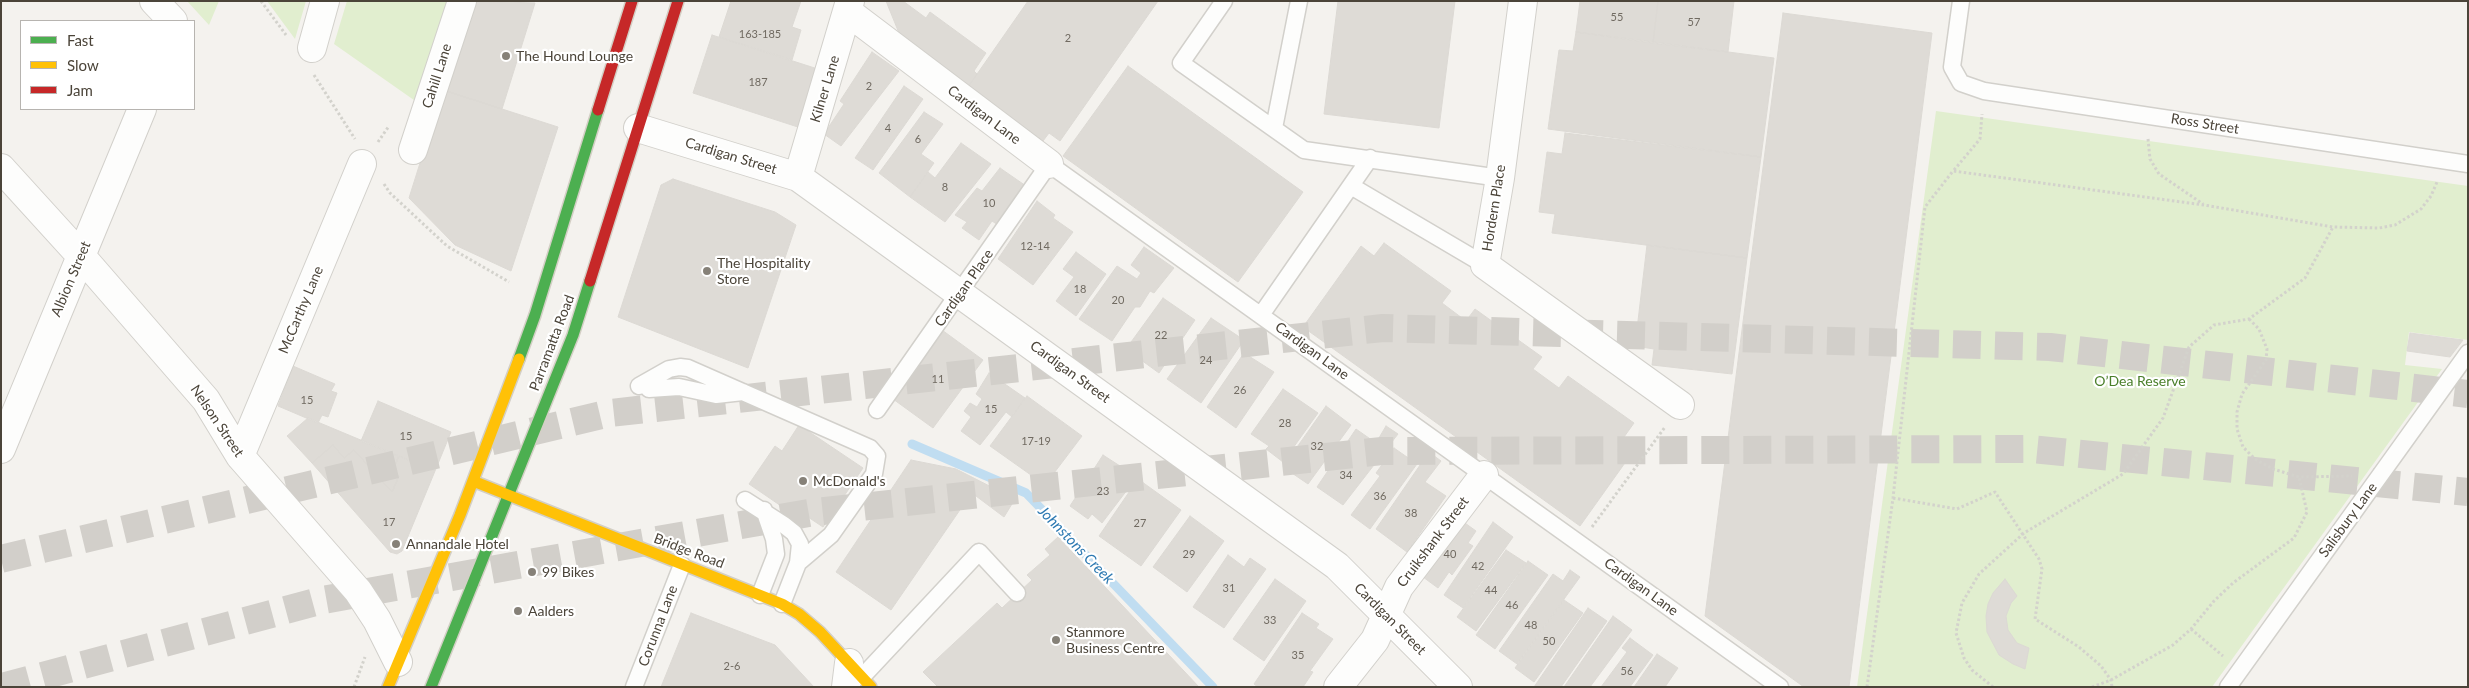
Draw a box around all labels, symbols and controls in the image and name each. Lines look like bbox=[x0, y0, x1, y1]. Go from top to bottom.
house number: 55 bbox=[1611, 10, 1623, 24]
house number: 57 bbox=[1688, 15, 1700, 29]
legend bbox=[20, 20, 195, 110]
house number: 163-185 bbox=[739, 27, 781, 41]
text: Fast bbox=[67, 31, 94, 49]
house number: 2 bbox=[1065, 31, 1071, 45]
street label: Cahill Lane bbox=[419, 42, 455, 110]
place label: The Hound Lounge bbox=[516, 48, 633, 64]
marker: The Hound Lounge bbox=[500, 50, 512, 62]
street label: Kilner Lane bbox=[807, 53, 843, 125]
text: Slow bbox=[67, 56, 99, 74]
house number: 187 bbox=[748, 75, 768, 89]
house number: 2 bbox=[866, 79, 872, 93]
text: Jam bbox=[67, 81, 93, 99]
street label: Cardigan Lane bbox=[944, 82, 1024, 148]
street label: Ross Street bbox=[2170, 110, 2240, 138]
house number: 4 bbox=[885, 121, 891, 135]
house number: 6 bbox=[915, 132, 921, 146]
street label: Cardigan Street bbox=[683, 134, 779, 178]
street label: Hordern Place bbox=[1479, 163, 1509, 253]
house number: 8 bbox=[942, 180, 948, 194]
house number: 10 bbox=[983, 196, 995, 210]
street label: Albion Street bbox=[48, 239, 94, 319]
house number: 12-14 bbox=[1020, 239, 1050, 253]
street label: Cardigan Place bbox=[931, 246, 997, 330]
place label: The Hospitality Store bbox=[717, 255, 810, 288]
street label: McCarthy Lane bbox=[275, 264, 327, 356]
marker: The Hospitality Store bbox=[701, 265, 713, 277]
house number: 18 bbox=[1074, 282, 1086, 296]
street label: Parramatta Road bbox=[526, 293, 578, 393]
house number: 20 bbox=[1112, 293, 1124, 307]
street label: Cardigan Lane bbox=[1272, 319, 1352, 383]
house number: 22 bbox=[1155, 328, 1167, 342]
street label: Cardigan Street bbox=[1027, 337, 1113, 407]
house number: 24 bbox=[1200, 353, 1212, 367]
house number: 11 bbox=[932, 372, 944, 386]
park label: O’Dea Reserve bbox=[2094, 373, 2186, 389]
street label: Nelson Street bbox=[187, 382, 247, 460]
house number: 26 bbox=[1234, 383, 1246, 397]
house number: 15 bbox=[301, 393, 313, 407]
house number: 15 bbox=[985, 402, 997, 416]
house number: 28 bbox=[1279, 416, 1291, 430]
house number: 15 bbox=[400, 429, 412, 443]
house number: 17-19 bbox=[1021, 434, 1051, 448]
house number: 32 bbox=[1311, 439, 1323, 453]
house number: 34 bbox=[1340, 468, 1352, 482]
place label: McDonald's bbox=[813, 473, 886, 489]
marker: McDonald's bbox=[797, 475, 809, 487]
street label: Salisbury Lane bbox=[2315, 479, 2381, 561]
house number: 23 bbox=[1097, 484, 1109, 498]
house number: 36 bbox=[1374, 489, 1386, 503]
street label: Cruikshank Street bbox=[1394, 493, 1472, 591]
water label: Johnstons Creek bbox=[1034, 502, 1118, 588]
house number: 38 bbox=[1405, 506, 1417, 520]
house number: 17 bbox=[383, 515, 395, 529]
house number: 27 bbox=[1134, 516, 1146, 530]
street label: Bridge Road bbox=[651, 530, 727, 572]
place label: Annandale Hotel bbox=[406, 536, 509, 552]
marker: Annandale Hotel bbox=[390, 538, 402, 550]
house number: 29 bbox=[1183, 547, 1195, 561]
house number: 40 bbox=[1444, 547, 1456, 561]
street label: Cardigan Lane bbox=[1601, 555, 1681, 619]
house number: 42 bbox=[1472, 559, 1484, 573]
place label: 99 Bikes bbox=[542, 564, 594, 580]
marker: 99 Bikes bbox=[526, 566, 538, 578]
street label: Cardigan Street bbox=[1351, 580, 1429, 658]
house number: 31 bbox=[1223, 581, 1235, 595]
street label: Corunna Lane bbox=[635, 583, 681, 669]
house number: 44 bbox=[1485, 583, 1497, 597]
house number: 46 bbox=[1506, 598, 1518, 612]
place label: Aalders bbox=[528, 603, 574, 619]
marker: Aalders bbox=[512, 605, 524, 617]
house number: 33 bbox=[1264, 613, 1276, 627]
house number: 48 bbox=[1525, 618, 1537, 632]
place label: Stanmore Business Centre bbox=[1066, 624, 1165, 656]
marker: Stanmore Business Centre bbox=[1050, 634, 1062, 646]
house number: 50 bbox=[1543, 634, 1555, 648]
house number: 35 bbox=[1292, 648, 1304, 662]
house number: 2-6 bbox=[724, 659, 740, 673]
house number: 56 bbox=[1621, 664, 1633, 678]

